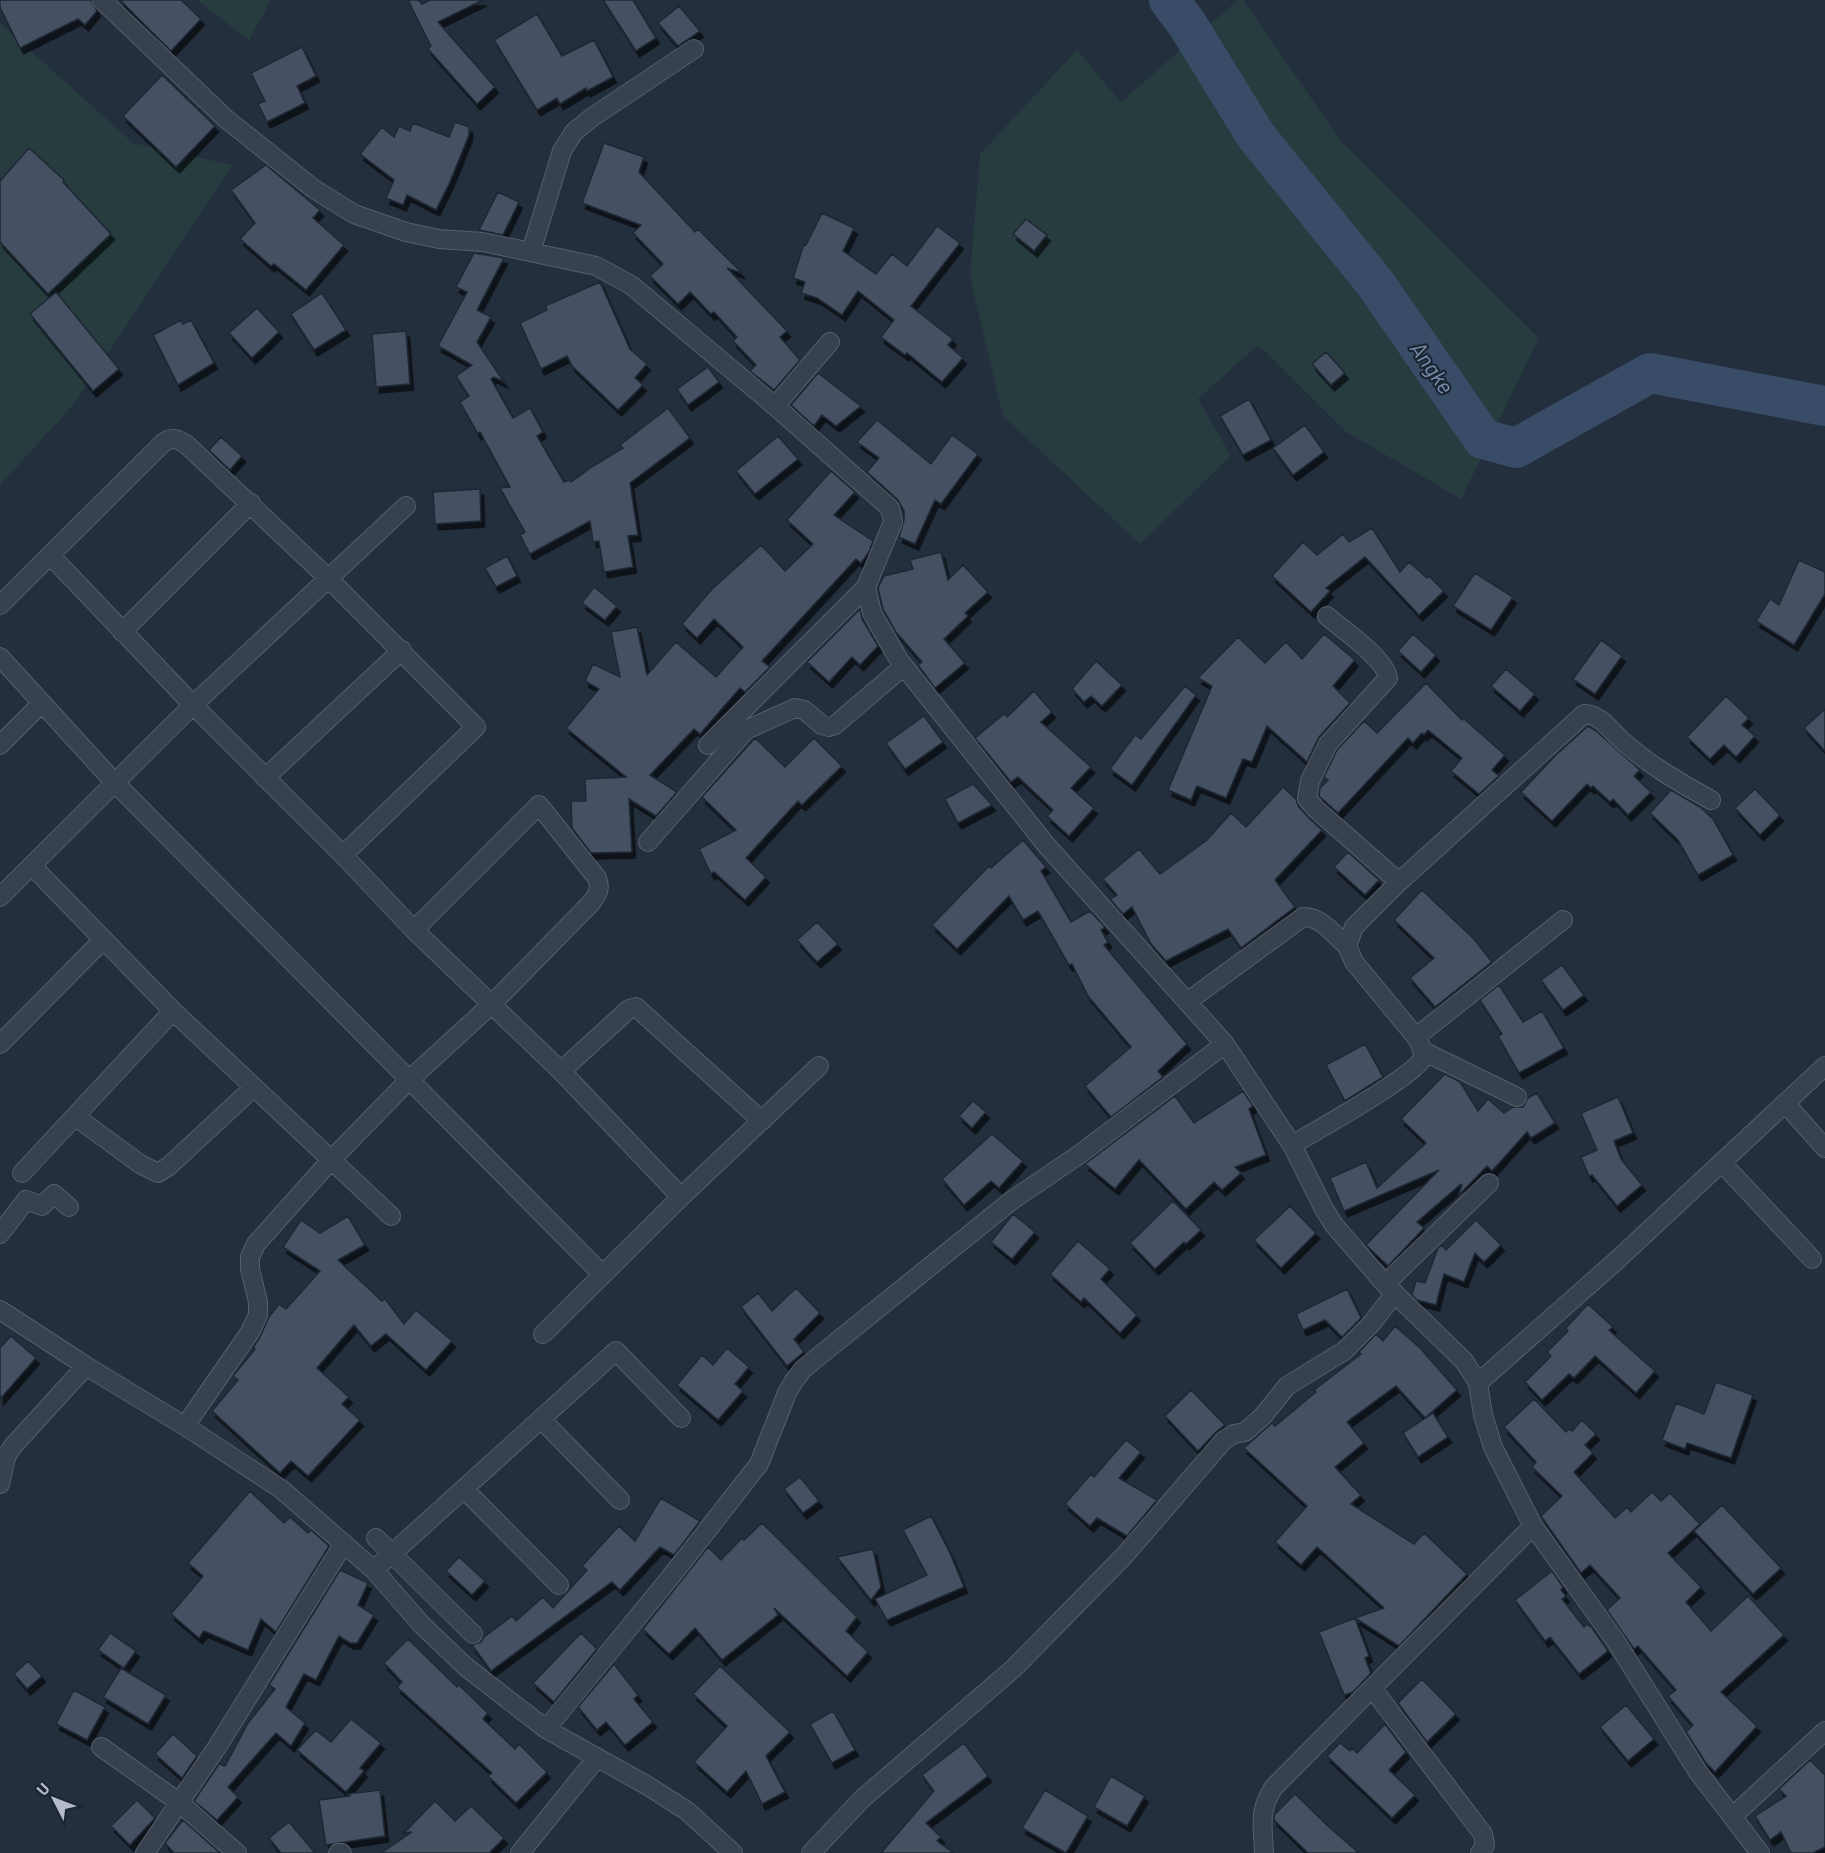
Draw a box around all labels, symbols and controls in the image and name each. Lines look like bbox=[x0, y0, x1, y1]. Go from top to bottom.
water label: Angke bbox=[1406, 336, 1460, 398]
north arrow bbox=[24, 1769, 84, 1829]
text: U bbox=[32, 1779, 53, 1799]

